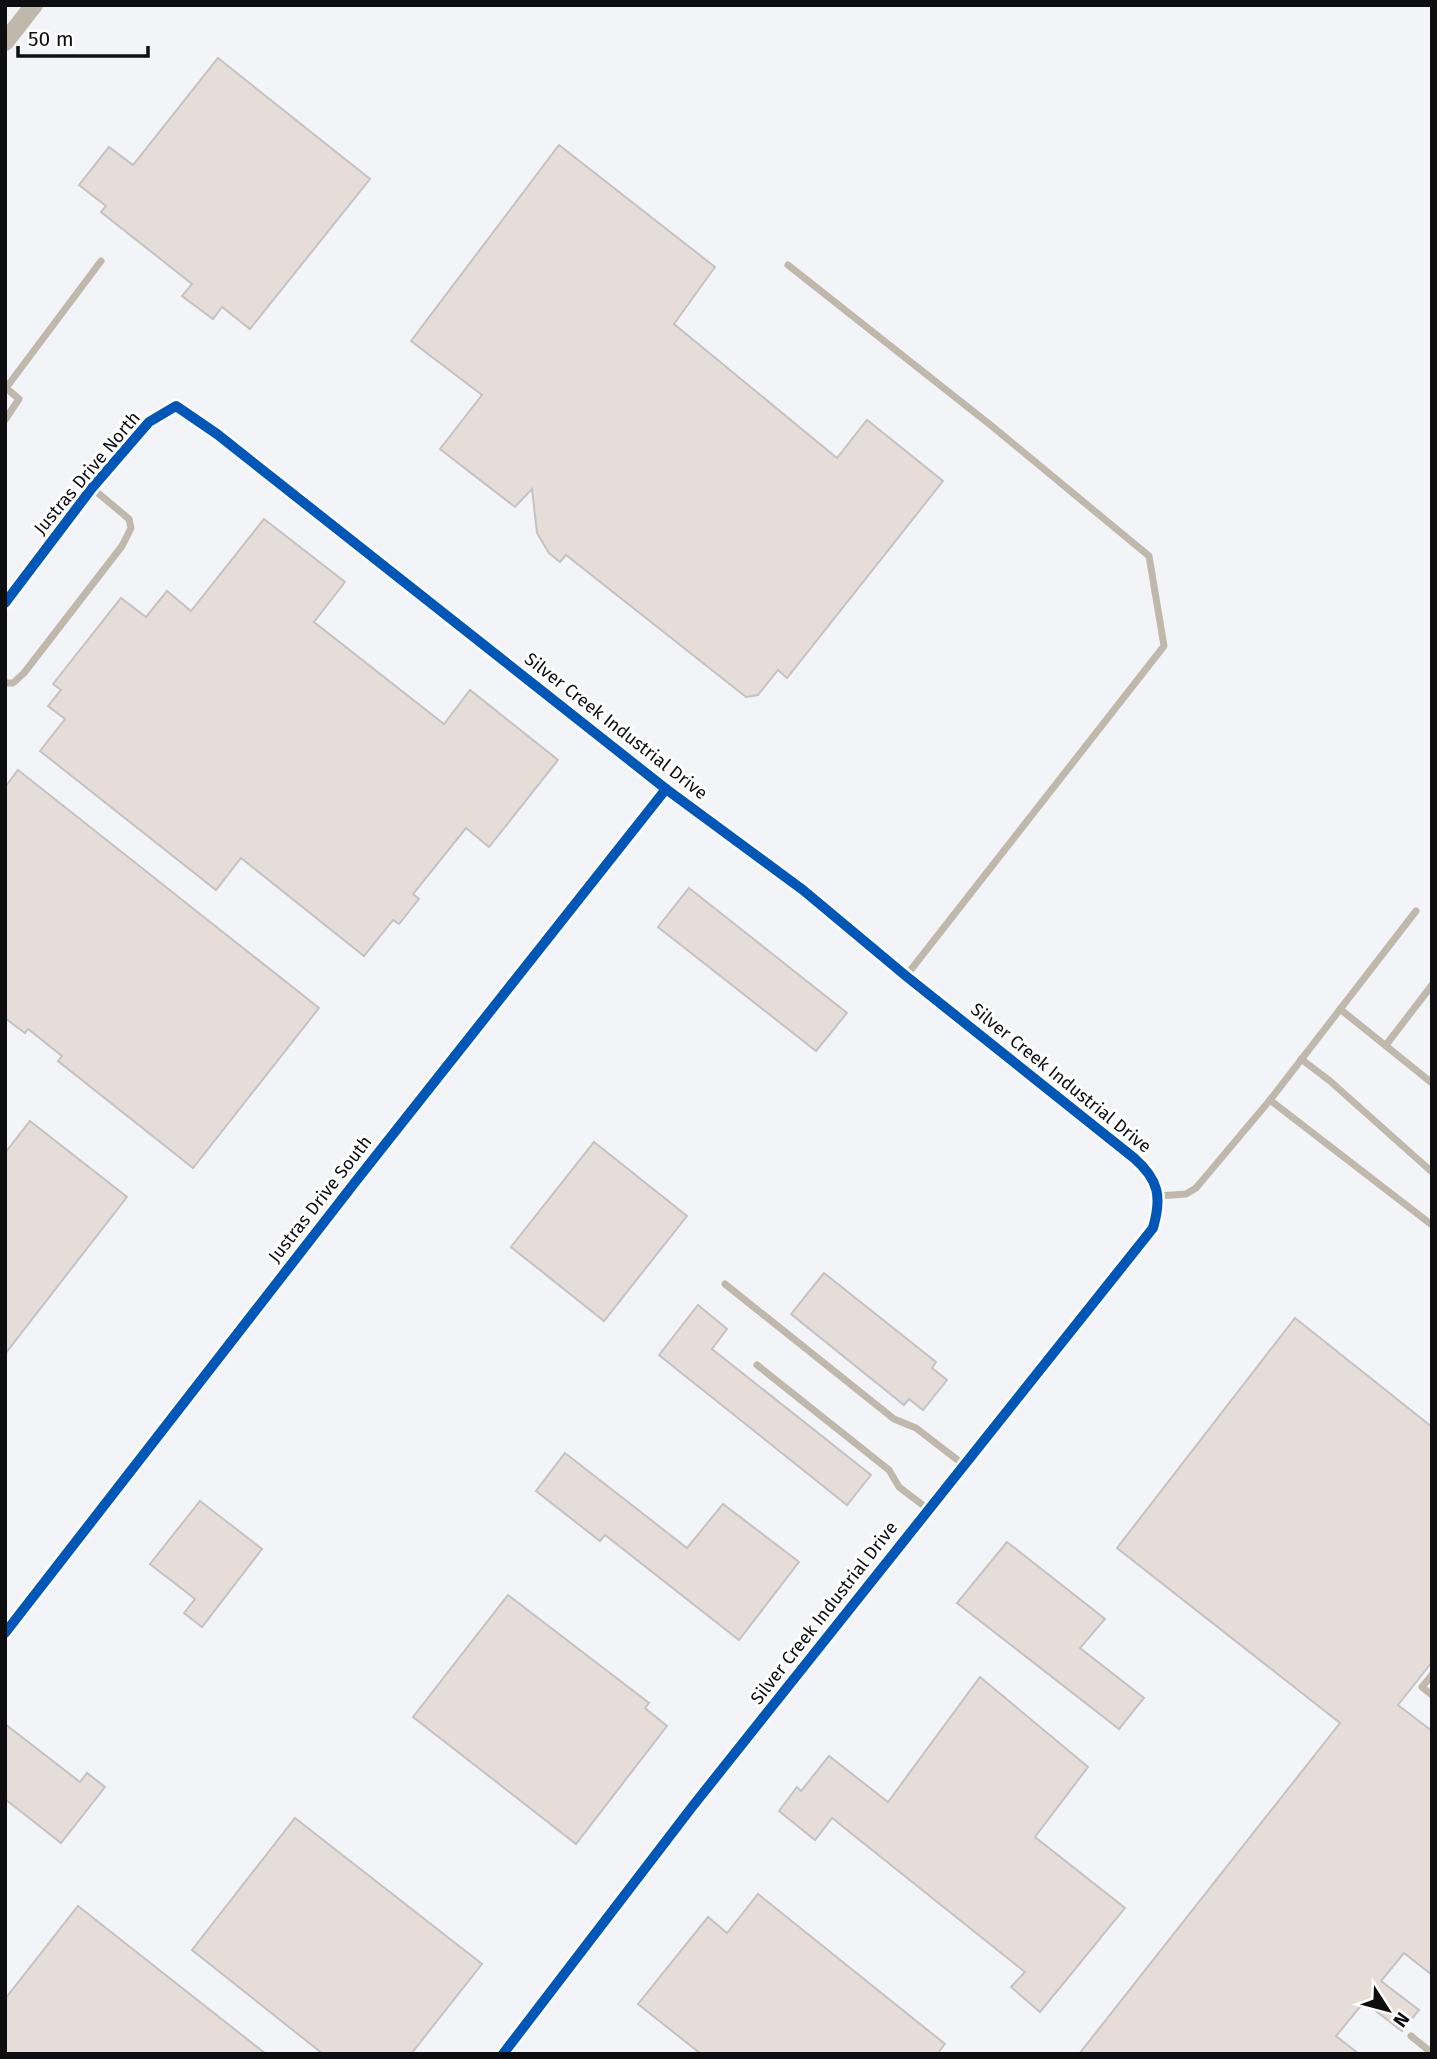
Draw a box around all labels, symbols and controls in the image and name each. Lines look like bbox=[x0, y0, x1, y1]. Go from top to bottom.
scale bar bbox=[18, 14, 147, 58]
text: 50 m bbox=[28, 26, 74, 52]
street label: Justras Drive North bbox=[29, 407, 145, 539]
street label: Silver Creek Industrial Drive bbox=[520, 648, 712, 804]
street label: Silver Creek Industrial Drive bbox=[966, 998, 1156, 1158]
street label: Justras Drive South bbox=[264, 1131, 376, 1267]
street label: Silver Creek Industrial Drive bbox=[746, 1517, 902, 1709]
north arrow bbox=[1353, 1975, 1423, 2045]
text: N bbox=[1388, 2008, 1414, 2032]

